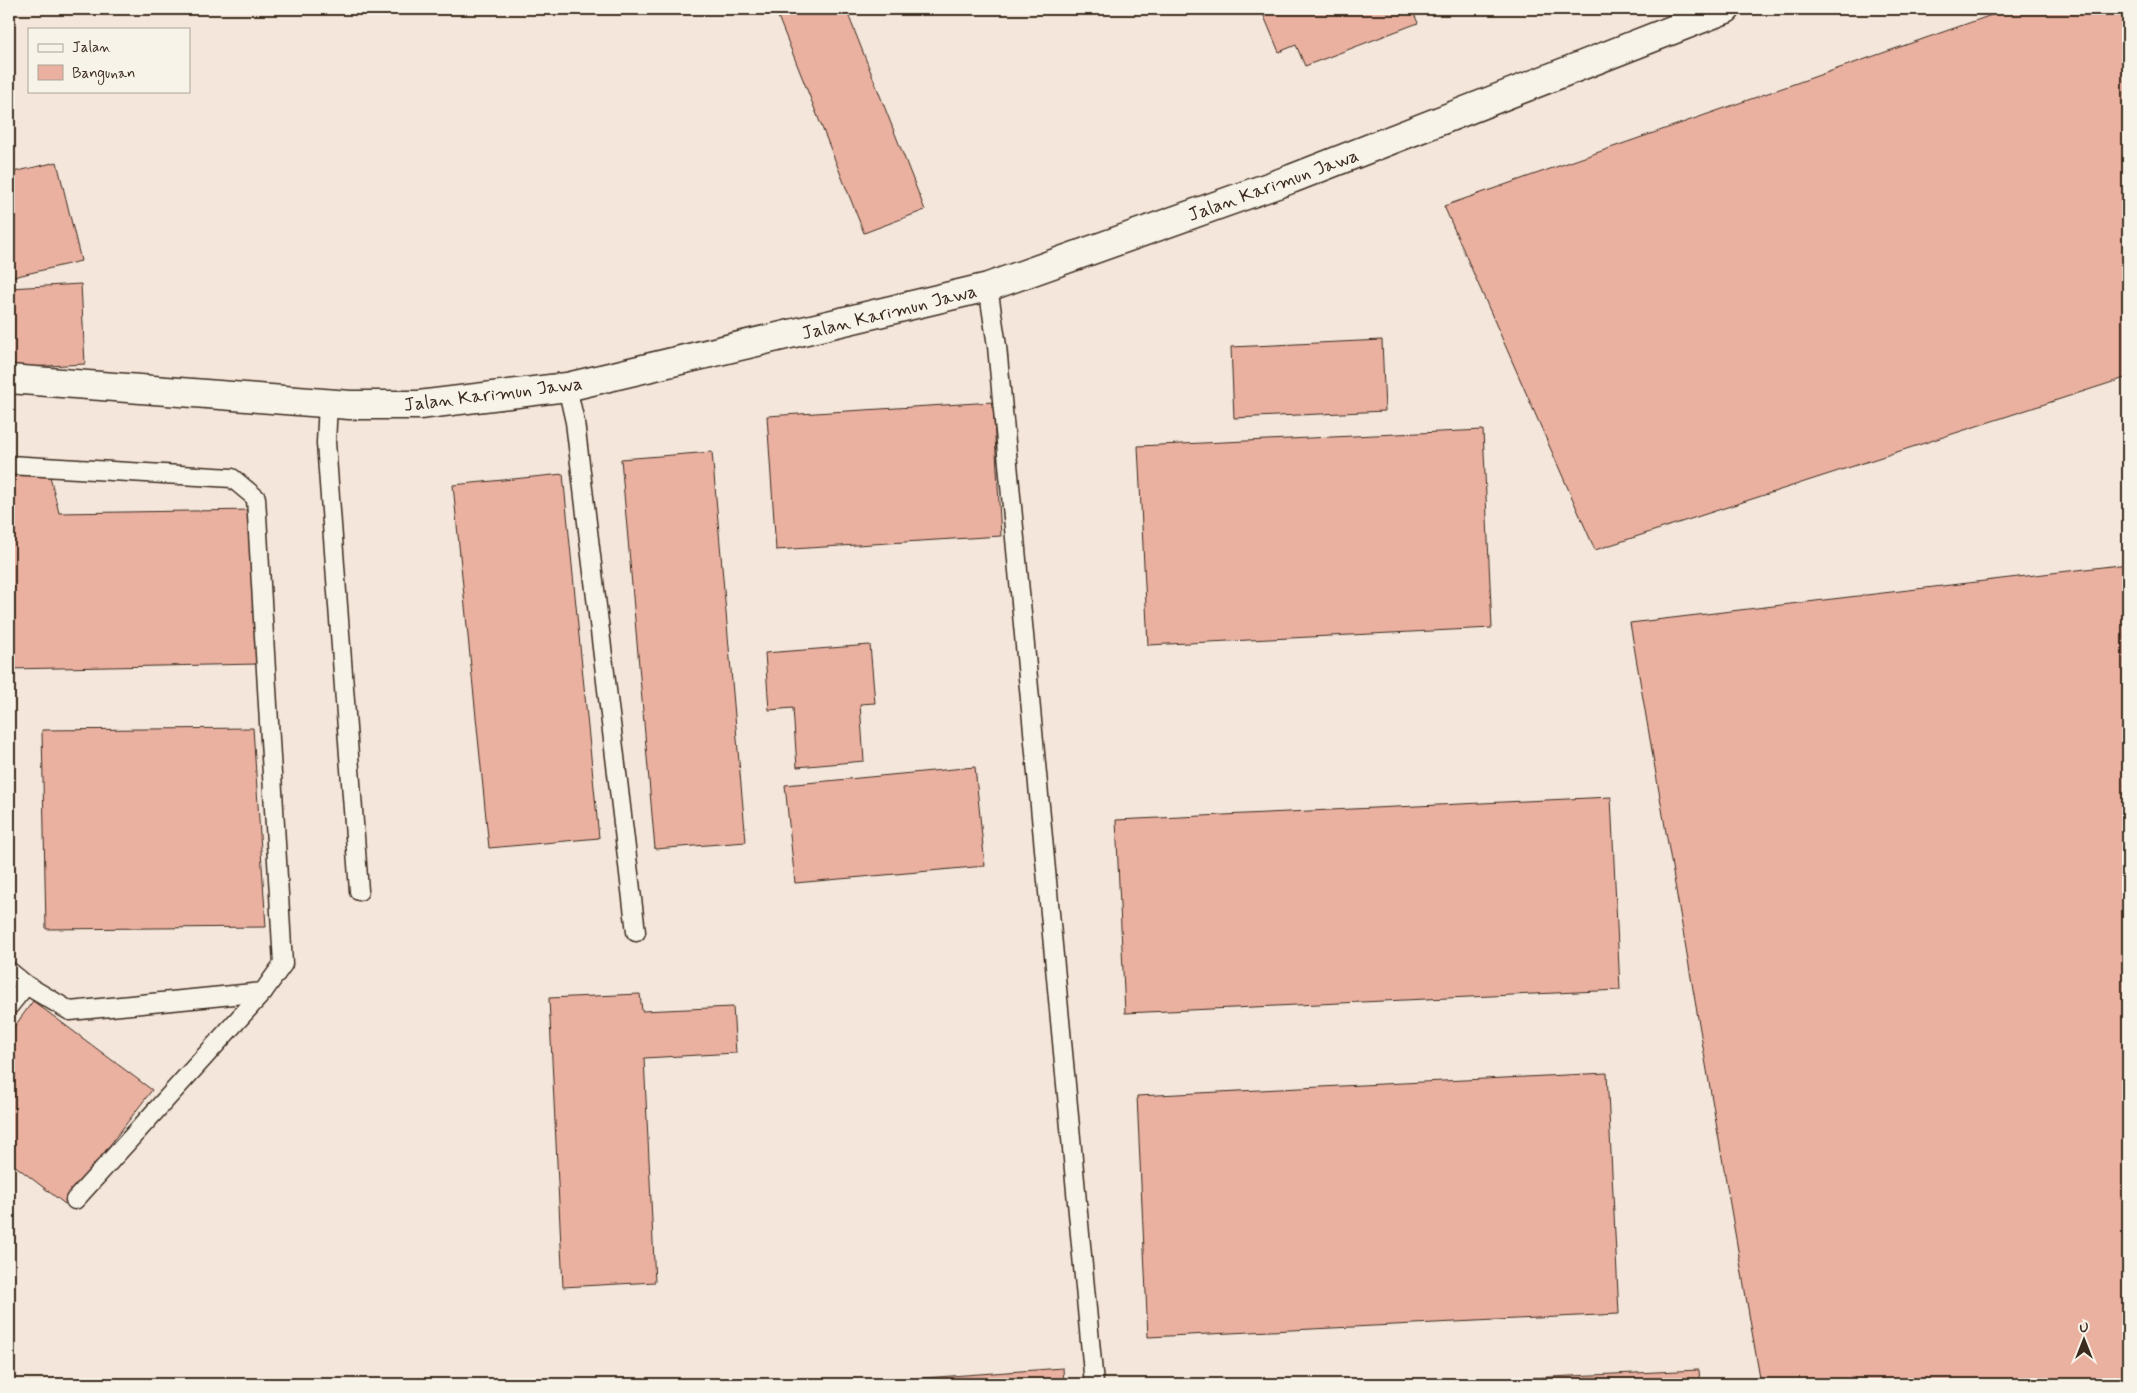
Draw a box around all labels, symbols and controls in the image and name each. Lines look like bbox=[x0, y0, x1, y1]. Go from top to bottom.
legend bbox=[28, 28, 190, 92]
text: Jalan bbox=[72, 38, 111, 58]
text: Bangunan bbox=[72, 64, 135, 85]
street label: Jalan Karimun Jawa bbox=[1185, 143, 1362, 228]
street label: Jalan Karimun Jawa bbox=[799, 279, 980, 346]
street label: Jalan Karimun Jawa bbox=[402, 371, 584, 418]
north arrow bbox=[2060, 1316, 2110, 1366]
text: U bbox=[2079, 1319, 2089, 1337]

